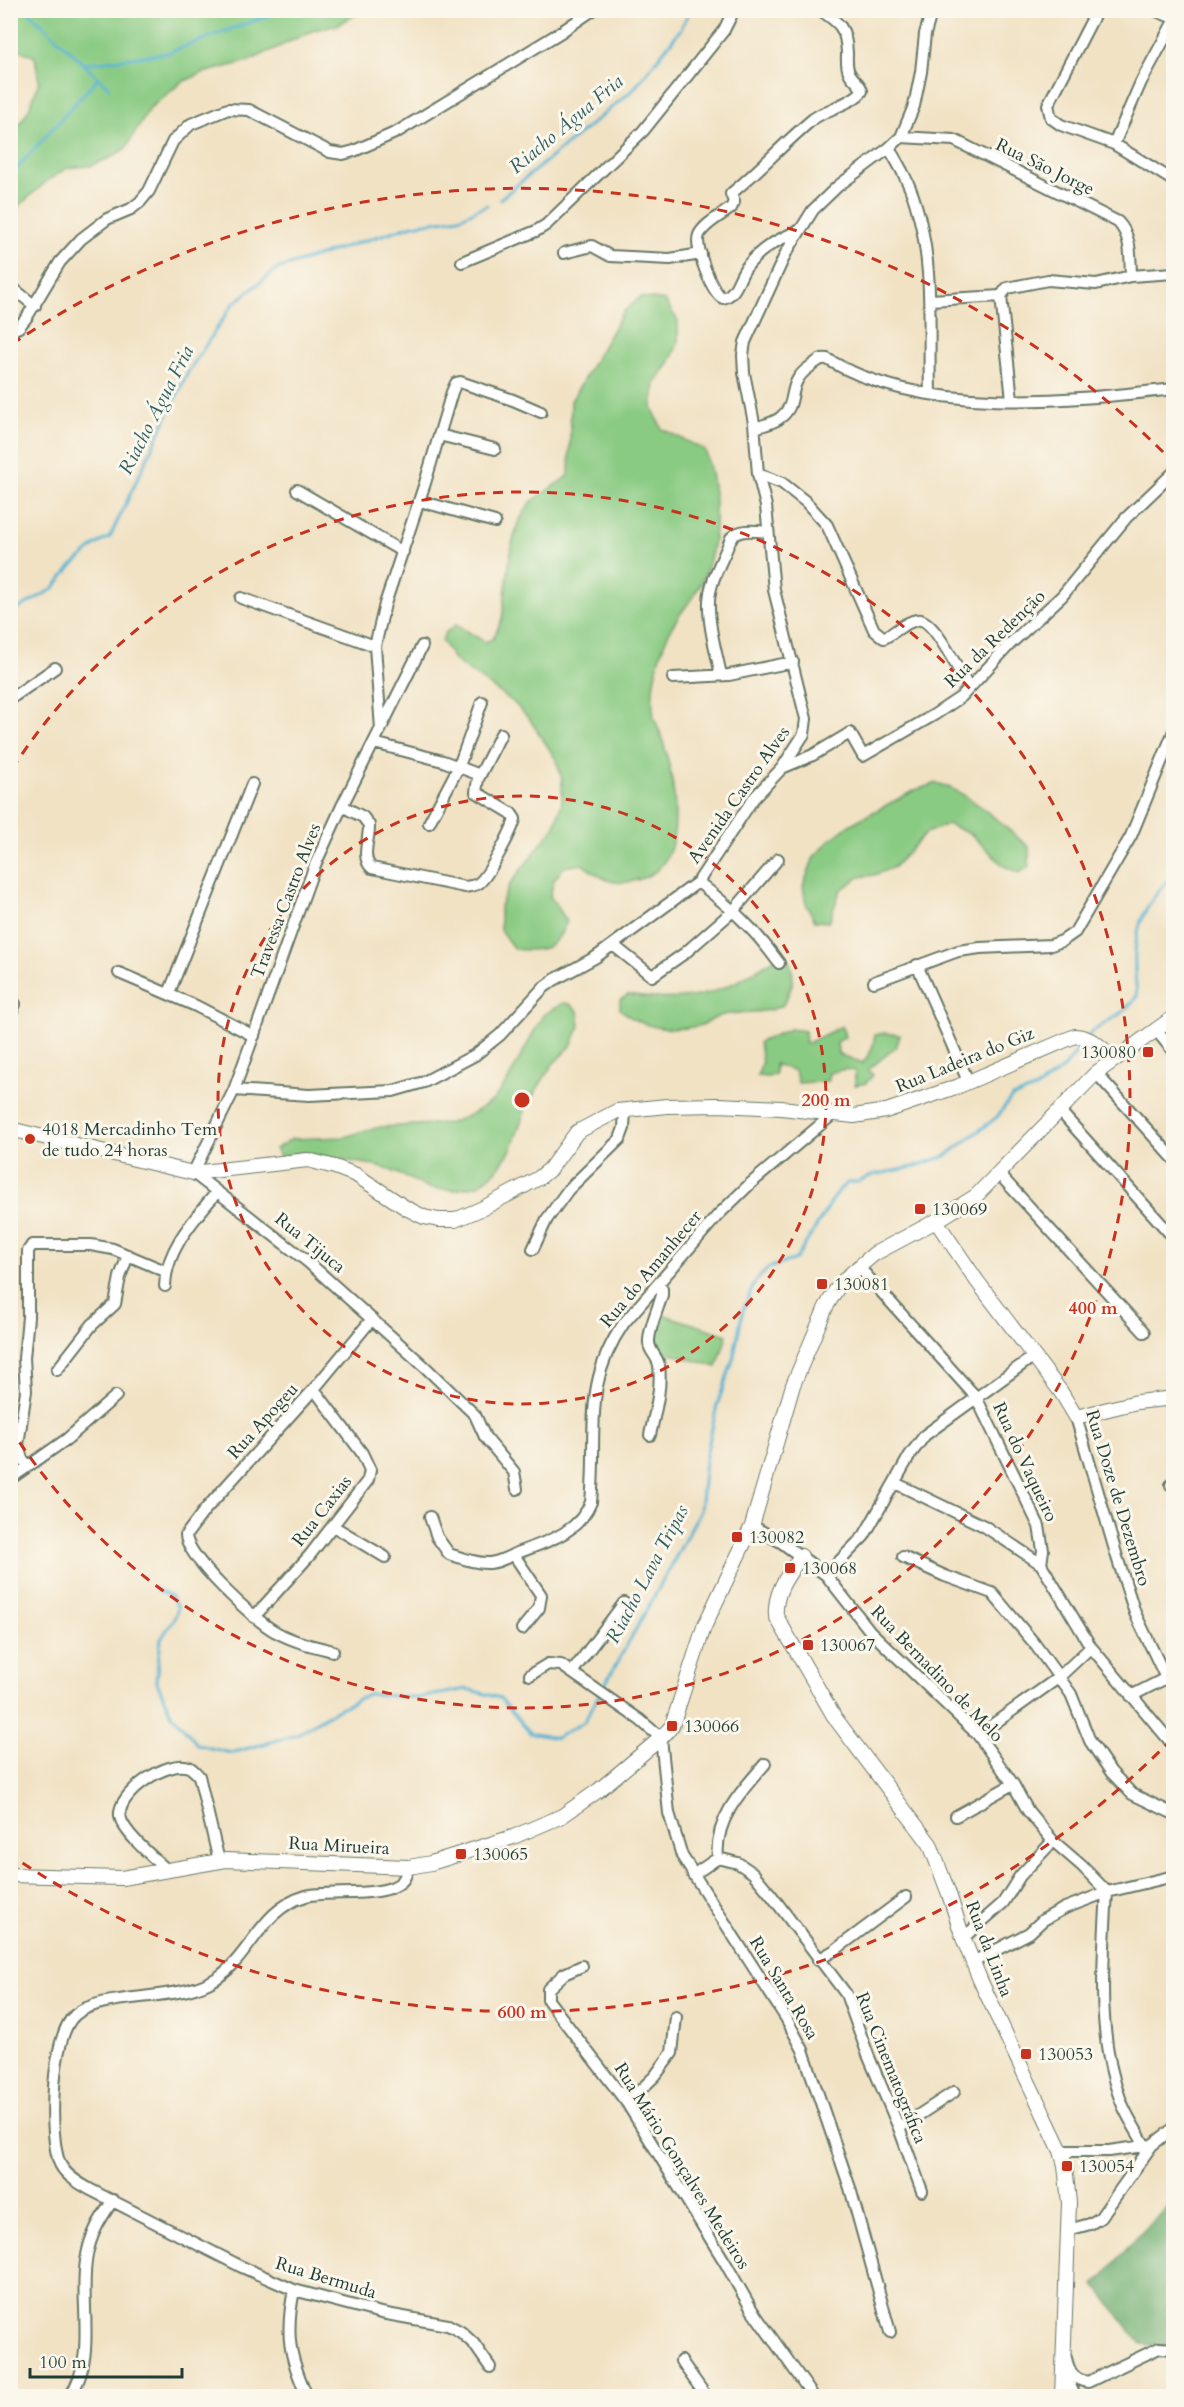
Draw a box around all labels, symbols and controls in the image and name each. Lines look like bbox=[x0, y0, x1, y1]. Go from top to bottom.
water label: Riacho Água Fria bbox=[503, 68, 629, 180]
street label: Rua São Jorge bbox=[991, 132, 1099, 202]
water label: Riacho Água Fria bbox=[112, 341, 200, 479]
street label: Rua da Redenção bbox=[939, 584, 1051, 694]
street label: Avenida Castro Alves bbox=[682, 721, 796, 869]
street label: Travessa Castro Alves bbox=[245, 820, 327, 982]
street label: Rua Ladeira do Giz bbox=[892, 1021, 1038, 1099]
place label: 130080 bbox=[1081, 1040, 1136, 1065]
marker: 130080 bbox=[1141, 1045, 1155, 1059]
text: 200 m bbox=[801, 1088, 851, 1113]
centre of rings bbox=[512, 1090, 532, 1110]
place label: 4018 Mercadinho Tem de tudo 24 horas bbox=[42, 1117, 218, 1163]
marker: 4018 Mercadinho Tem de tudo 24 horas bbox=[23, 1132, 37, 1146]
place label: 130069 bbox=[932, 1197, 987, 1222]
marker: 130069 bbox=[913, 1202, 927, 1216]
street label: Rua do Amanhecer bbox=[594, 1205, 708, 1333]
street label: Rua Tijuca bbox=[269, 1207, 351, 1279]
place label: 130081 bbox=[834, 1272, 889, 1297]
marker: 130081 bbox=[815, 1277, 829, 1291]
text: 400 m bbox=[1068, 1296, 1118, 1321]
street label: Rua Apogeu bbox=[222, 1377, 304, 1465]
street label: Rua do Vaqueiro bbox=[986, 1398, 1064, 1526]
street label: Rua Doze de Dezembro bbox=[1079, 1407, 1157, 1589]
street label: Rua Caxias bbox=[286, 1470, 358, 1552]
water label: Riacho Lava Tripas bbox=[599, 1500, 695, 1648]
place label: 130082 bbox=[749, 1525, 804, 1550]
marker: 130082 bbox=[730, 1530, 744, 1544]
place label: 130068 bbox=[802, 1556, 857, 1581]
marker: 130068 bbox=[783, 1561, 797, 1575]
street label: Rua Bernadino de Melo bbox=[865, 1600, 1009, 1748]
place label: 130067 bbox=[820, 1633, 875, 1658]
marker: 130067 bbox=[801, 1638, 815, 1652]
place label: 130066 bbox=[684, 1714, 739, 1739]
marker: 130066 bbox=[665, 1719, 679, 1733]
street label: Rua Mirueira bbox=[288, 1831, 390, 1861]
place label: 130065 bbox=[473, 1842, 528, 1867]
marker: 130065 bbox=[454, 1847, 468, 1861]
street label: Rua da Linha bbox=[959, 1897, 1019, 2001]
street label: Rua Santa Rosa bbox=[743, 1932, 825, 2044]
street label: Rua Cinematográfica bbox=[849, 1989, 933, 2148]
text: 600 m bbox=[497, 2000, 547, 2025]
place label: 130053 bbox=[1038, 2042, 1093, 2067]
marker: 130053 bbox=[1019, 2047, 1033, 2061]
street label: Rua Mário Gonçalves Medeiros bbox=[608, 2058, 756, 2274]
place label: 130054 bbox=[1079, 2154, 1134, 2179]
marker: 130054 bbox=[1060, 2159, 1074, 2173]
street label: Rua Bermuda bbox=[272, 2251, 380, 2305]
scale bar bbox=[30, 2341, 182, 2379]
text: 100 m bbox=[39, 2350, 87, 2375]

